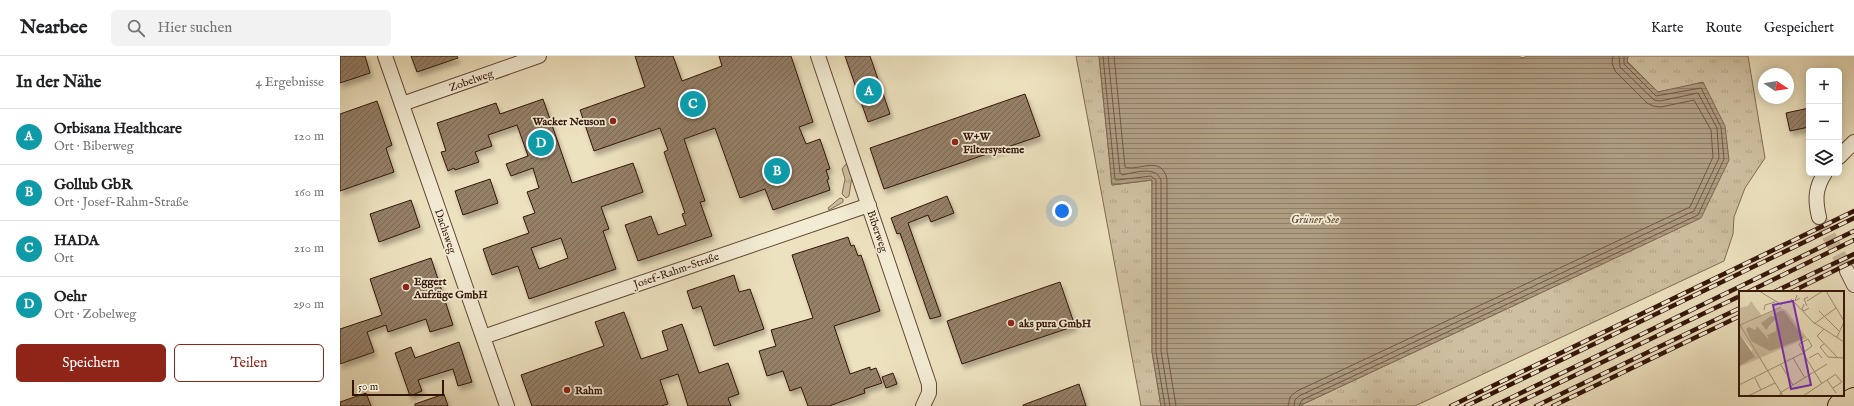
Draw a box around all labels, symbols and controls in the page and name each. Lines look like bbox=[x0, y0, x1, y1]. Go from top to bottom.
search box bbox=[111, 10, 391, 46]
text: Nearbee bbox=[20, 16, 87, 40]
icon: search bbox=[125, 17, 147, 39]
text: Hier suchen bbox=[157, 18, 232, 37]
text: Karte bbox=[1651, 19, 1683, 37]
text: Route bbox=[1705, 19, 1742, 37]
text: Gespeichert bbox=[1764, 19, 1834, 37]
street label: Zobelweg bbox=[447, 67, 496, 95]
north arrow bbox=[1758, 68, 1794, 104]
map controls bbox=[1806, 68, 1842, 176]
button: + bbox=[1806, 68, 1842, 104]
text: In der Nähe bbox=[16, 72, 101, 93]
text: 4 Ergebnisse bbox=[256, 74, 324, 91]
pin: A bbox=[856, 76, 882, 106]
pin: C bbox=[680, 89, 706, 119]
button: − bbox=[1806, 104, 1842, 140]
place label: Wacker Neuson bbox=[532, 115, 605, 129]
marker: Wacker Neuson bbox=[608, 116, 618, 126]
text: Orbisana Healthcare bbox=[54, 119, 182, 138]
text: A bbox=[25, 128, 33, 145]
text: 120 m bbox=[294, 128, 324, 145]
pin: D bbox=[528, 128, 554, 158]
place label: W+W Filtersysteme bbox=[962, 130, 1024, 157]
marker: W+W Filtersysteme bbox=[950, 137, 960, 147]
text: Ort · Biberweg bbox=[54, 138, 134, 155]
button: layers bbox=[1806, 140, 1842, 176]
pin: B bbox=[764, 156, 790, 186]
text: Gollub GbR bbox=[54, 175, 132, 194]
text: B bbox=[25, 184, 33, 201]
text: 160 m bbox=[294, 184, 324, 201]
text: Ort · Josef-Rahm-Straße bbox=[54, 194, 188, 211]
your location bbox=[1052, 201, 1072, 221]
street label: Dachsweg bbox=[431, 207, 460, 256]
street label: Biberweg bbox=[863, 209, 891, 255]
water label: Grüner See bbox=[1291, 212, 1339, 227]
text: HADA bbox=[54, 231, 99, 250]
text: C bbox=[24, 240, 34, 257]
text: 210 m bbox=[294, 240, 324, 257]
text: Ort bbox=[54, 250, 74, 267]
street label: Josef-Rahm-Straße bbox=[630, 250, 721, 293]
place label: Eggert Aufzüge GmbH bbox=[413, 275, 488, 302]
marker: Eggert Aufzüge GmbH bbox=[401, 282, 411, 292]
text: Oehr bbox=[54, 287, 87, 306]
inset map bbox=[1739, 291, 1844, 396]
text: D bbox=[24, 296, 34, 313]
text: 290 m bbox=[293, 296, 324, 313]
text: Ort · Zobelweg bbox=[54, 306, 136, 323]
place label: aks pura GmbH bbox=[1019, 317, 1092, 331]
marker: aks pura GmbH bbox=[1006, 318, 1016, 328]
button: Speichern bbox=[16, 344, 166, 382]
button: Teilen bbox=[174, 344, 324, 382]
scale bar bbox=[352, 378, 444, 397]
text: 50 m bbox=[358, 380, 378, 394]
place label: Rahm bbox=[575, 384, 603, 398]
marker: Rahm bbox=[562, 385, 572, 395]

